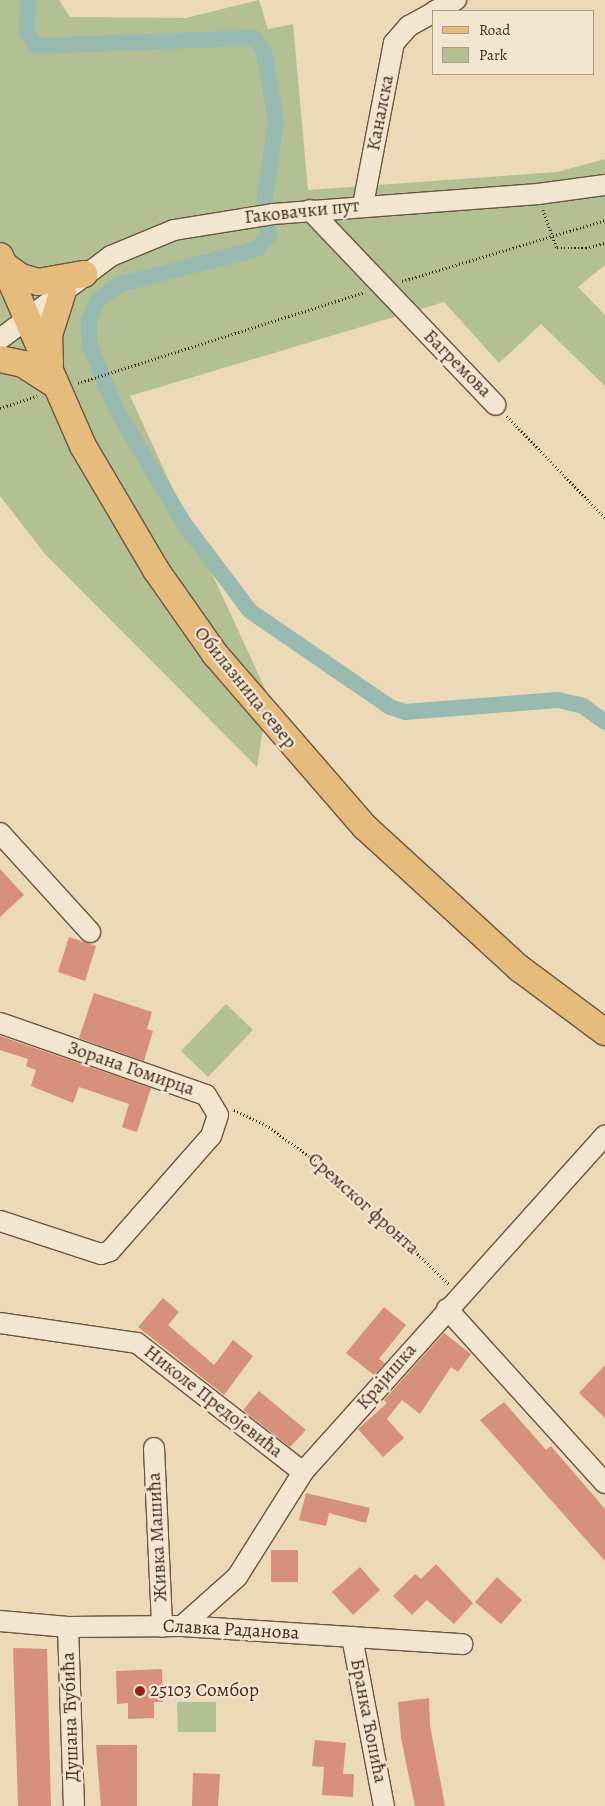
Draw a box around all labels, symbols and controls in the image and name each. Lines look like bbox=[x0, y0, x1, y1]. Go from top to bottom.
legend bbox=[432, 10, 595, 75]
text: Road bbox=[479, 20, 510, 40]
text: Park bbox=[479, 45, 507, 65]
street label: Каналска bbox=[363, 73, 399, 153]
street label: Гаковачки пут bbox=[243, 195, 361, 229]
street label: Багремова bbox=[418, 325, 496, 403]
street label: Обилазница север bbox=[189, 622, 301, 754]
street label: Зорана Гомирца bbox=[65, 1037, 197, 1101]
street label: Сремског фронта bbox=[303, 1148, 423, 1260]
street label: Крајишка bbox=[352, 1339, 422, 1415]
street label: Николе Предојевића bbox=[139, 1341, 287, 1463]
street label: Живка Машића bbox=[143, 1472, 173, 1602]
street label: Славка Раданова bbox=[162, 1615, 300, 1645]
street label: Душана Ћубића bbox=[57, 1652, 85, 1782]
street label: Бранка Ћопића bbox=[345, 1657, 391, 1785]
place label: 25103 Сомбор bbox=[150, 1680, 259, 1702]
marker: 25103 Сомбор bbox=[134, 1685, 146, 1697]

